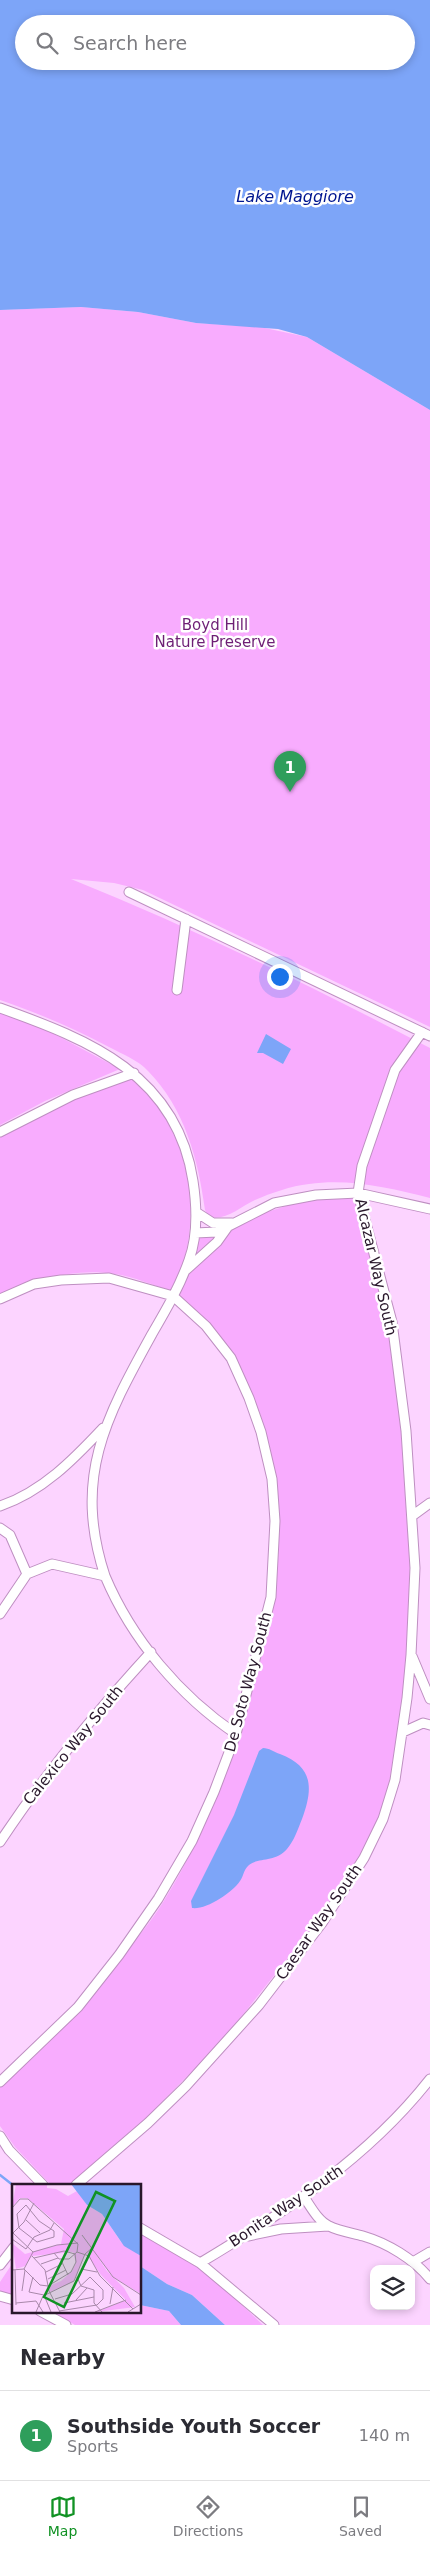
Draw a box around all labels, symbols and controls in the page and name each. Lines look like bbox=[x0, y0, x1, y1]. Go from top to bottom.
search box bbox=[15, 15, 415, 70]
icon: search bbox=[33, 29, 61, 57]
text: Search here bbox=[73, 32, 187, 54]
water label: Lake Maggiore bbox=[236, 187, 354, 206]
park label: Boyd Hill Nature Preserve bbox=[155, 616, 275, 651]
pin: 1 bbox=[274, 751, 306, 792]
your location bbox=[267, 964, 293, 990]
street label: Alcazar Way South bbox=[351, 1197, 401, 1337]
street label: De Soto Way South bbox=[221, 1610, 275, 1754]
street label: Calexico Way South bbox=[19, 1682, 127, 1808]
street label: Caesar Way South bbox=[272, 1861, 366, 1983]
street label: Bonita Way South bbox=[226, 2161, 346, 2251]
inset map bbox=[12, 2184, 141, 2312]
map controls bbox=[370, 2265, 415, 2310]
button: layers bbox=[370, 2265, 415, 2310]
text: Nearby bbox=[20, 2346, 105, 2370]
text: Southside Youth Soccer bbox=[67, 2415, 320, 2437]
text: 1 bbox=[30, 2426, 42, 2445]
text: 140 m bbox=[359, 2426, 410, 2445]
text: Sports bbox=[67, 2437, 118, 2456]
tab: Map bbox=[48, 2493, 77, 2539]
tab: Directions bbox=[173, 2493, 243, 2539]
tab: Saved bbox=[339, 2493, 382, 2539]

